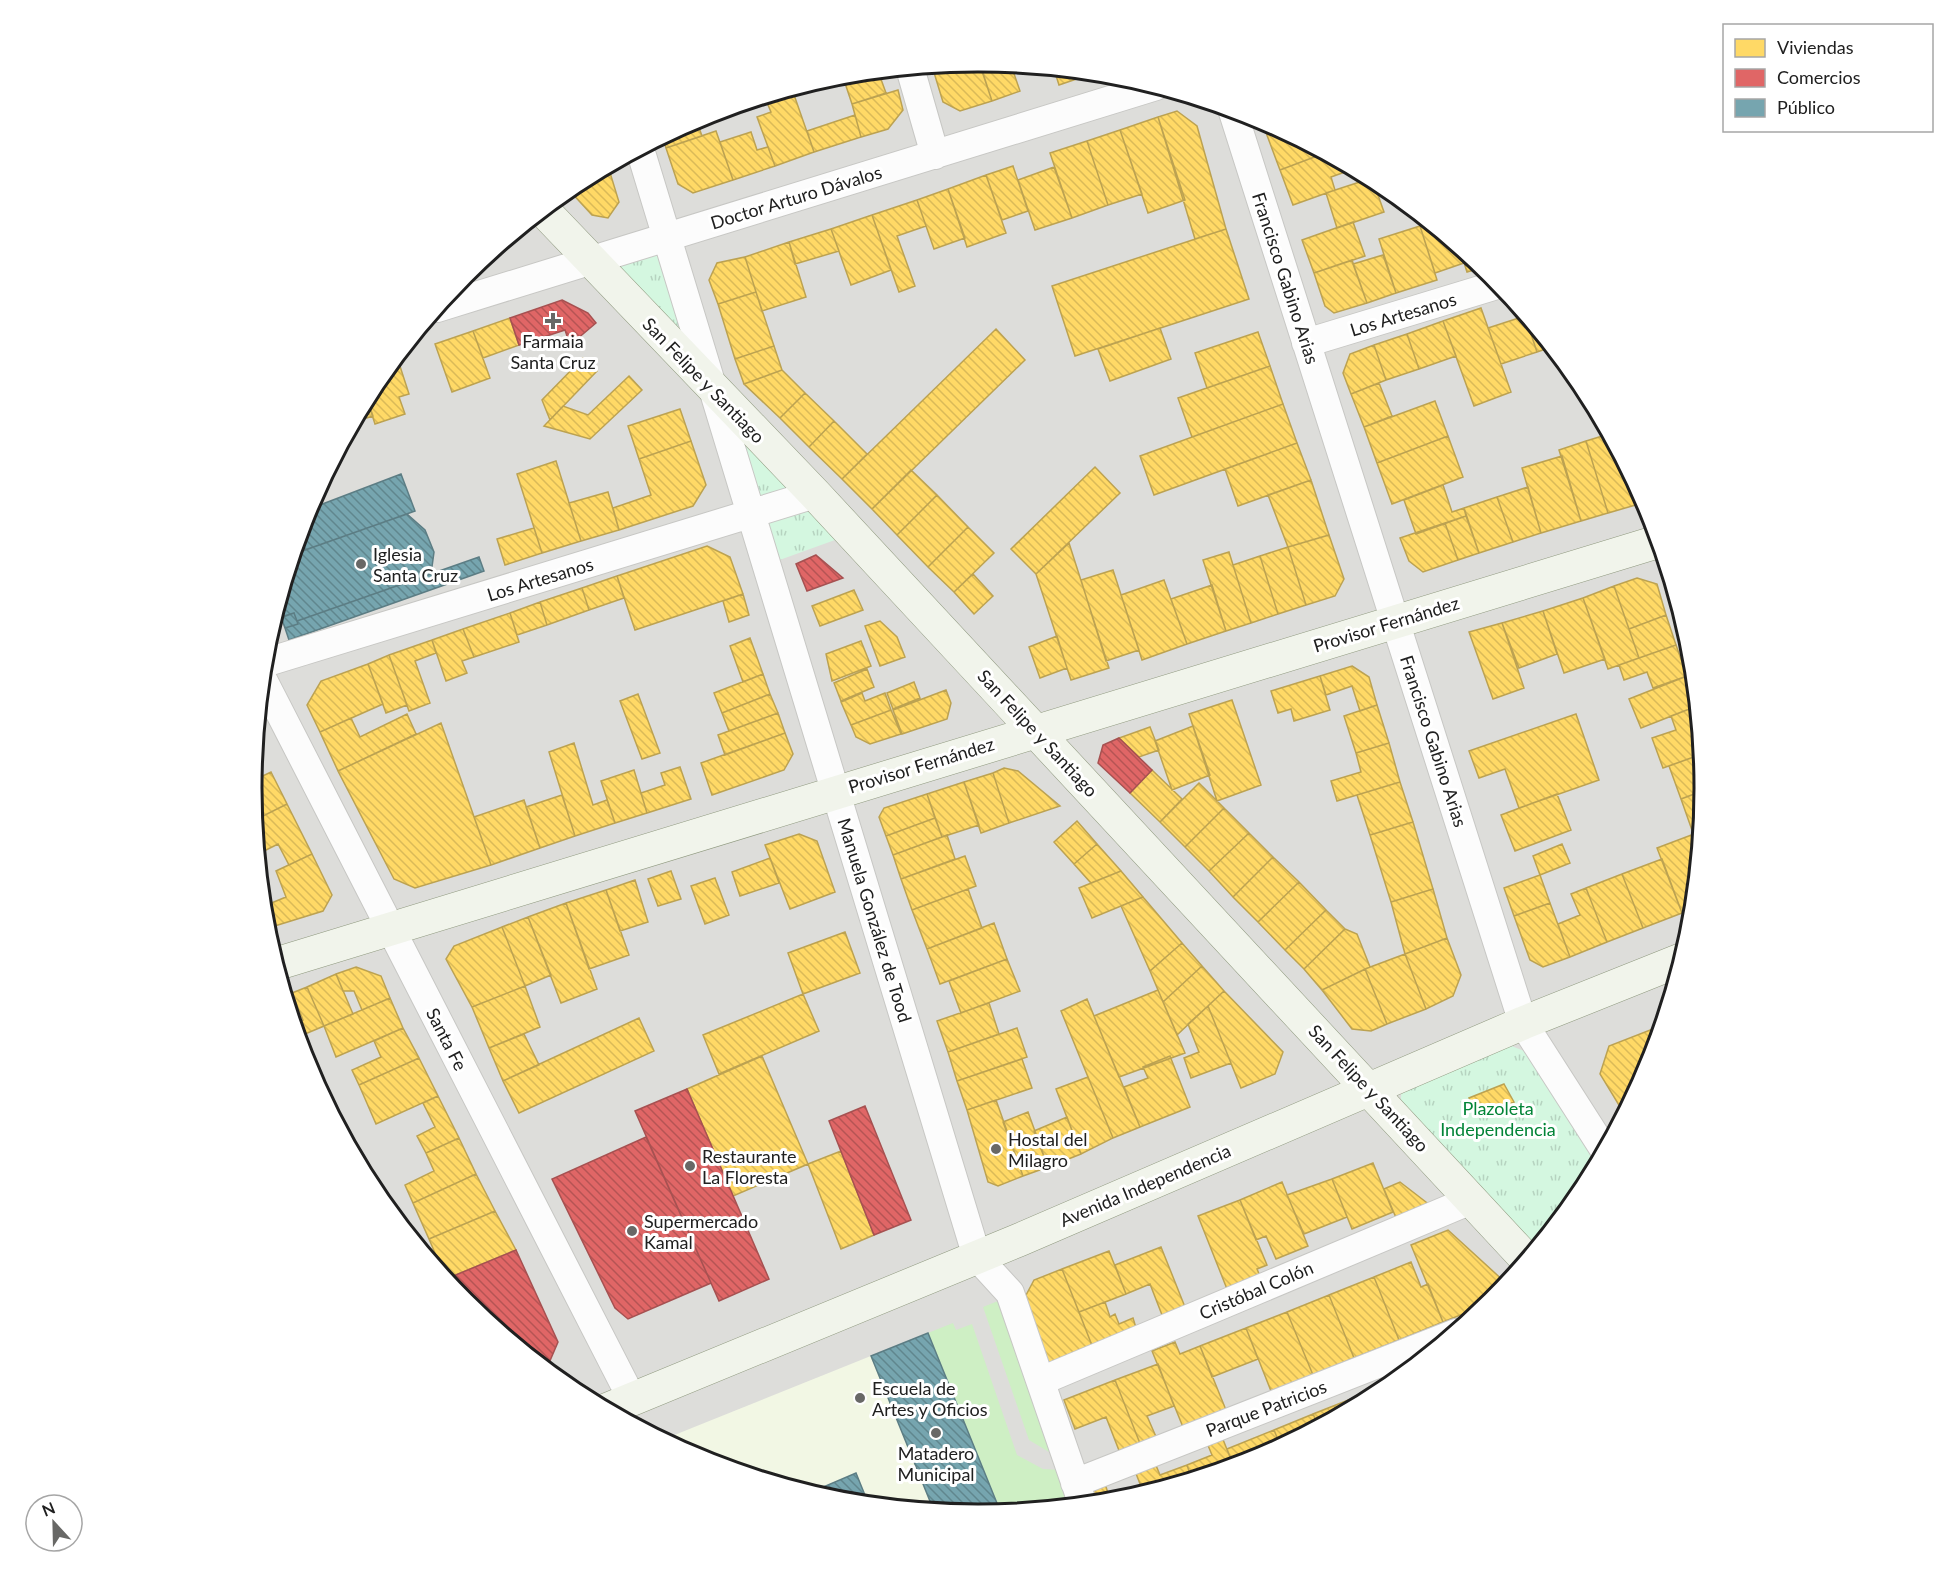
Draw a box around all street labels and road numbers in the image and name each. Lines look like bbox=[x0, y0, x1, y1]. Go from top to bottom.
street label: Doctor Arturo Dávalos bbox=[708, 160, 884, 234]
street label: Francisco Gabino Arias bbox=[1248, 189, 1324, 367]
street label: Los Artesanos bbox=[1347, 287, 1459, 341]
street label: San Felipe y Santiago bbox=[638, 313, 770, 447]
street label: Los Artesanos bbox=[484, 552, 596, 606]
street label: Provisor Fernández bbox=[1310, 591, 1462, 657]
street label: Francisco Gabino Arias bbox=[1396, 652, 1472, 830]
street label: San Felipe y Santiago bbox=[973, 665, 1103, 801]
street label: Provisor Fernández bbox=[845, 732, 997, 798]
street label: Manuela González de Tood bbox=[833, 815, 917, 1025]
street label: Santa Fe bbox=[422, 1004, 472, 1074]
street label: San Felipe y Santiago bbox=[1304, 1020, 1434, 1156]
street label: Avenida Independencia bbox=[1056, 1139, 1234, 1231]
street label: Cristóbal Colón bbox=[1196, 1256, 1316, 1324]
street label: Parque Patricios bbox=[1203, 1375, 1330, 1441]

